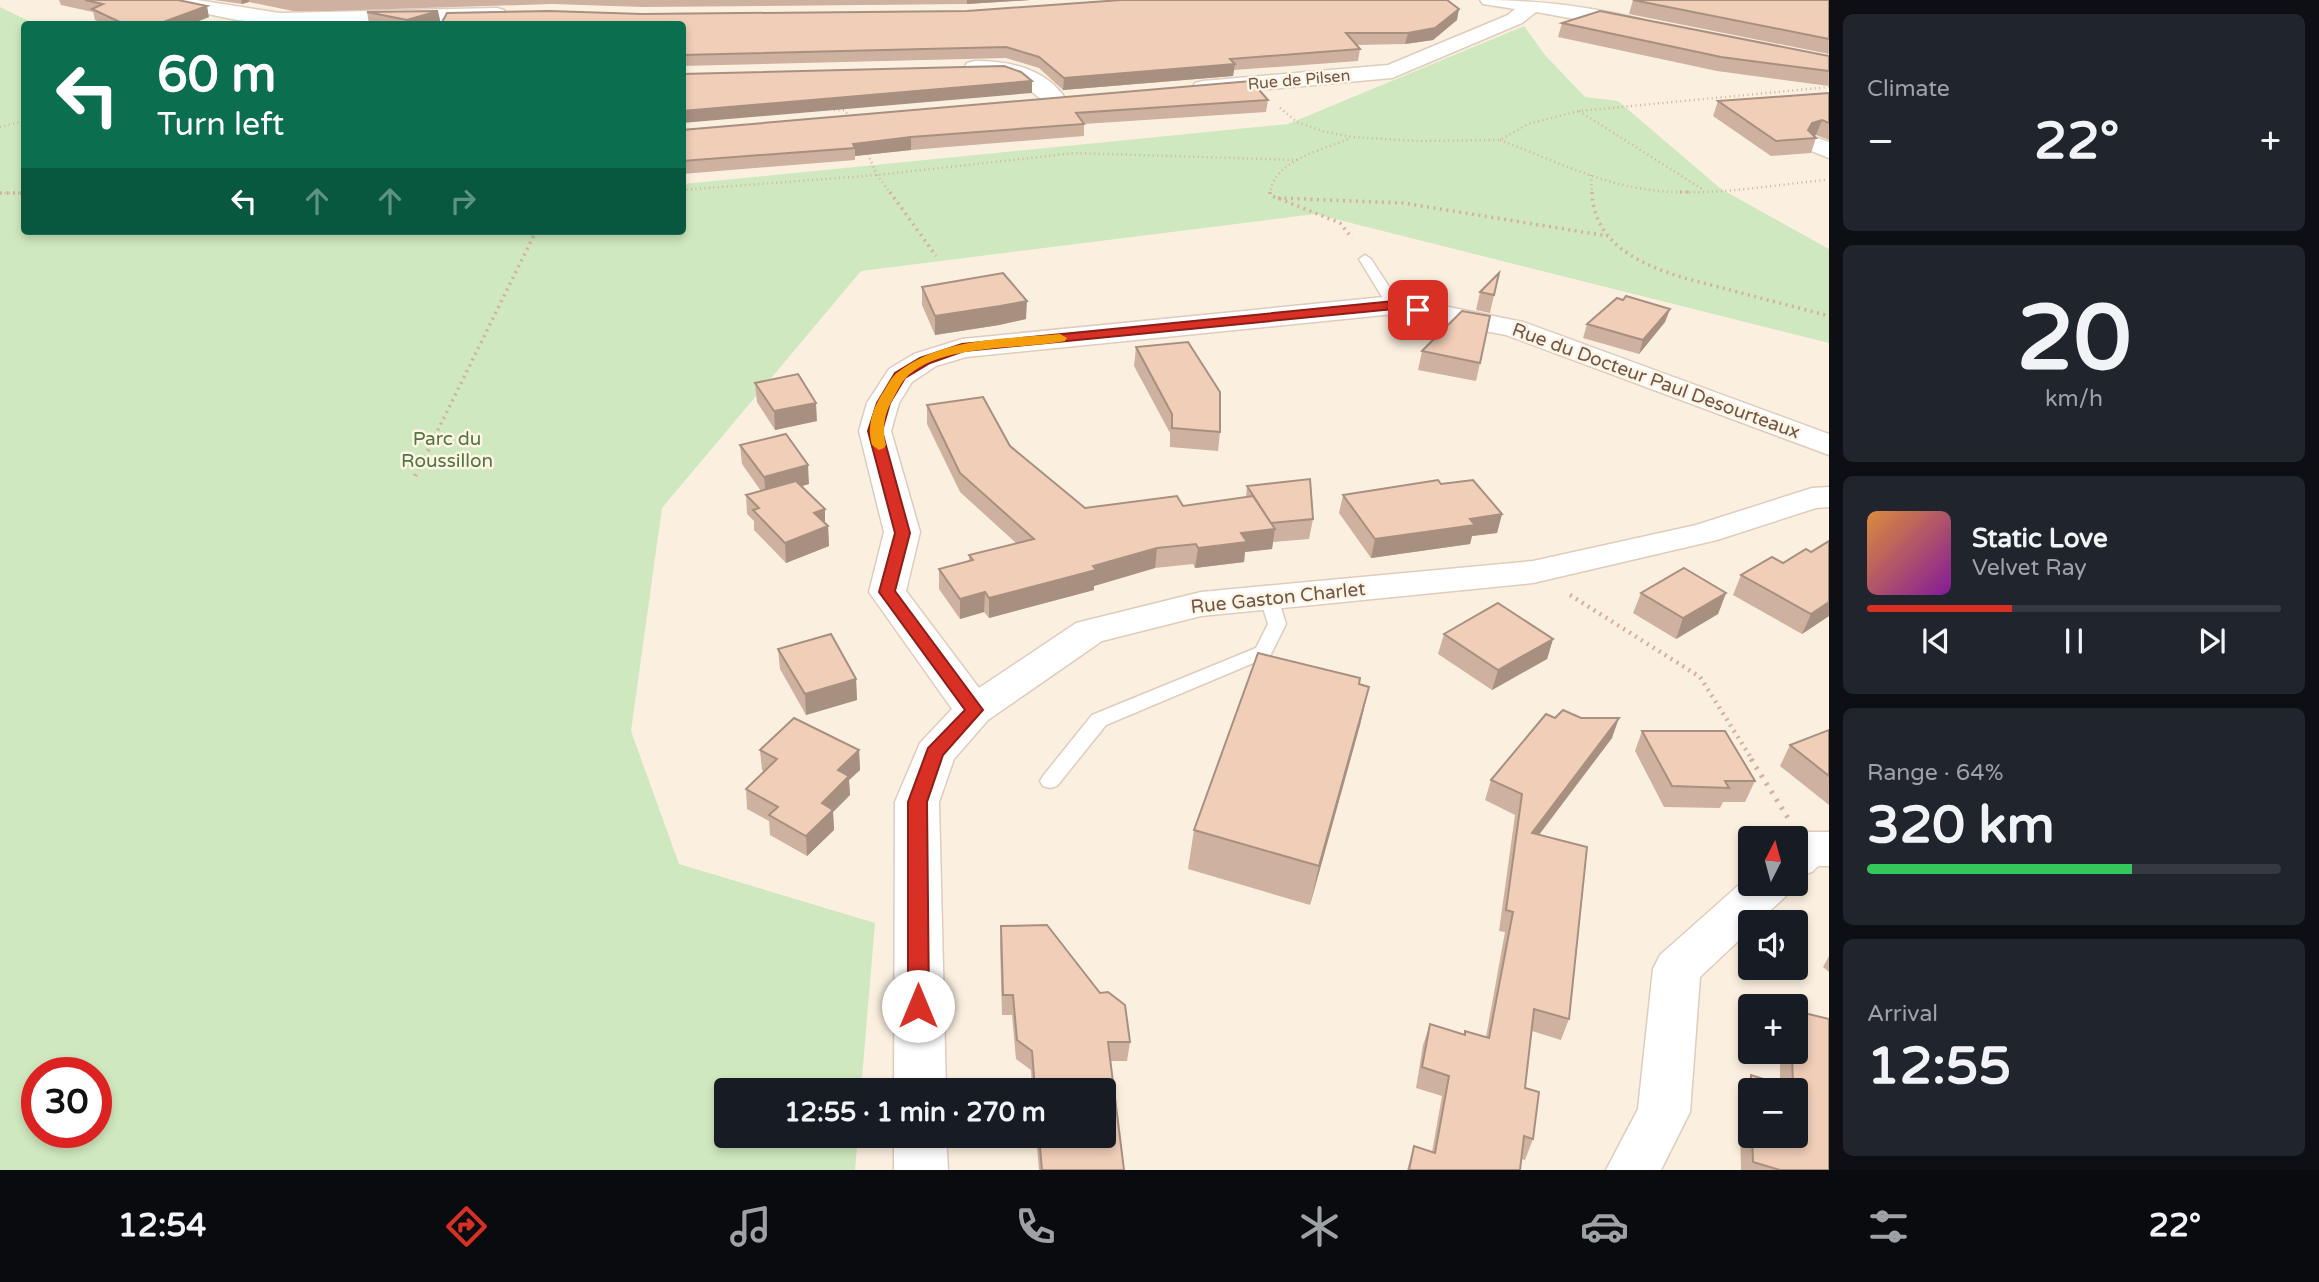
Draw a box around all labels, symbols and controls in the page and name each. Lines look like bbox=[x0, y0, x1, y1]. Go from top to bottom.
text: 60 m bbox=[157, 46, 276, 105]
icon: left bbox=[42, 49, 133, 140]
street label: Rue de Pilsen bbox=[1247, 66, 1351, 94]
text: Climate bbox=[1867, 75, 1950, 103]
text: Turn left bbox=[157, 106, 284, 144]
text: 22° bbox=[2034, 110, 2119, 173]
text: − bbox=[1867, 119, 1894, 165]
text: + bbox=[2260, 119, 2281, 165]
icon: left bbox=[225, 182, 263, 220]
icon: ahead bbox=[298, 182, 336, 220]
icon: ahead bbox=[371, 182, 409, 220]
icon: right bbox=[444, 182, 482, 220]
pin bbox=[1388, 280, 1448, 340]
text: 20 bbox=[2017, 284, 2131, 394]
icon: arrive bbox=[1399, 291, 1437, 329]
street label: Rue du Docteur Paul Desourteaux bbox=[1509, 319, 1803, 443]
text: km/h bbox=[2045, 385, 2103, 413]
park label: Parc du Roussillon bbox=[401, 428, 493, 472]
text: Static Love bbox=[1972, 523, 2108, 554]
text: Velvet Ray bbox=[1972, 554, 2087, 582]
street label: Rue Gaston Charlet bbox=[1190, 578, 1366, 618]
icon: previous bbox=[1917, 622, 1955, 660]
icon: pause bbox=[2055, 622, 2093, 660]
icon: next bbox=[2193, 622, 2231, 660]
text: Range · 64% bbox=[1867, 759, 2003, 787]
text: 320 km bbox=[1867, 794, 2055, 857]
north arrow bbox=[1738, 826, 1808, 896]
map controls bbox=[1738, 826, 1808, 1148]
button: sound bbox=[1738, 910, 1808, 980]
position arrow bbox=[881, 969, 955, 1043]
button: + bbox=[1738, 994, 1808, 1064]
text: Arrival bbox=[1867, 1000, 1938, 1028]
text: 12:55 bbox=[1867, 1035, 2011, 1098]
speed limit sign: 30 bbox=[21, 1057, 112, 1148]
button: − bbox=[1738, 1078, 1808, 1148]
text: 12:55 · 1 min · 270 m bbox=[784, 1097, 1046, 1128]
icon: directions bbox=[442, 1202, 491, 1251]
icon: music bbox=[726, 1202, 775, 1251]
icon: phone bbox=[1011, 1202, 1060, 1251]
icon: climate bbox=[1295, 1202, 1344, 1251]
icon: car bbox=[1580, 1202, 1629, 1251]
icon: filters bbox=[1864, 1202, 1913, 1251]
text: 12:54 bbox=[118, 1207, 206, 1245]
text: 22° bbox=[2149, 1207, 2201, 1245]

